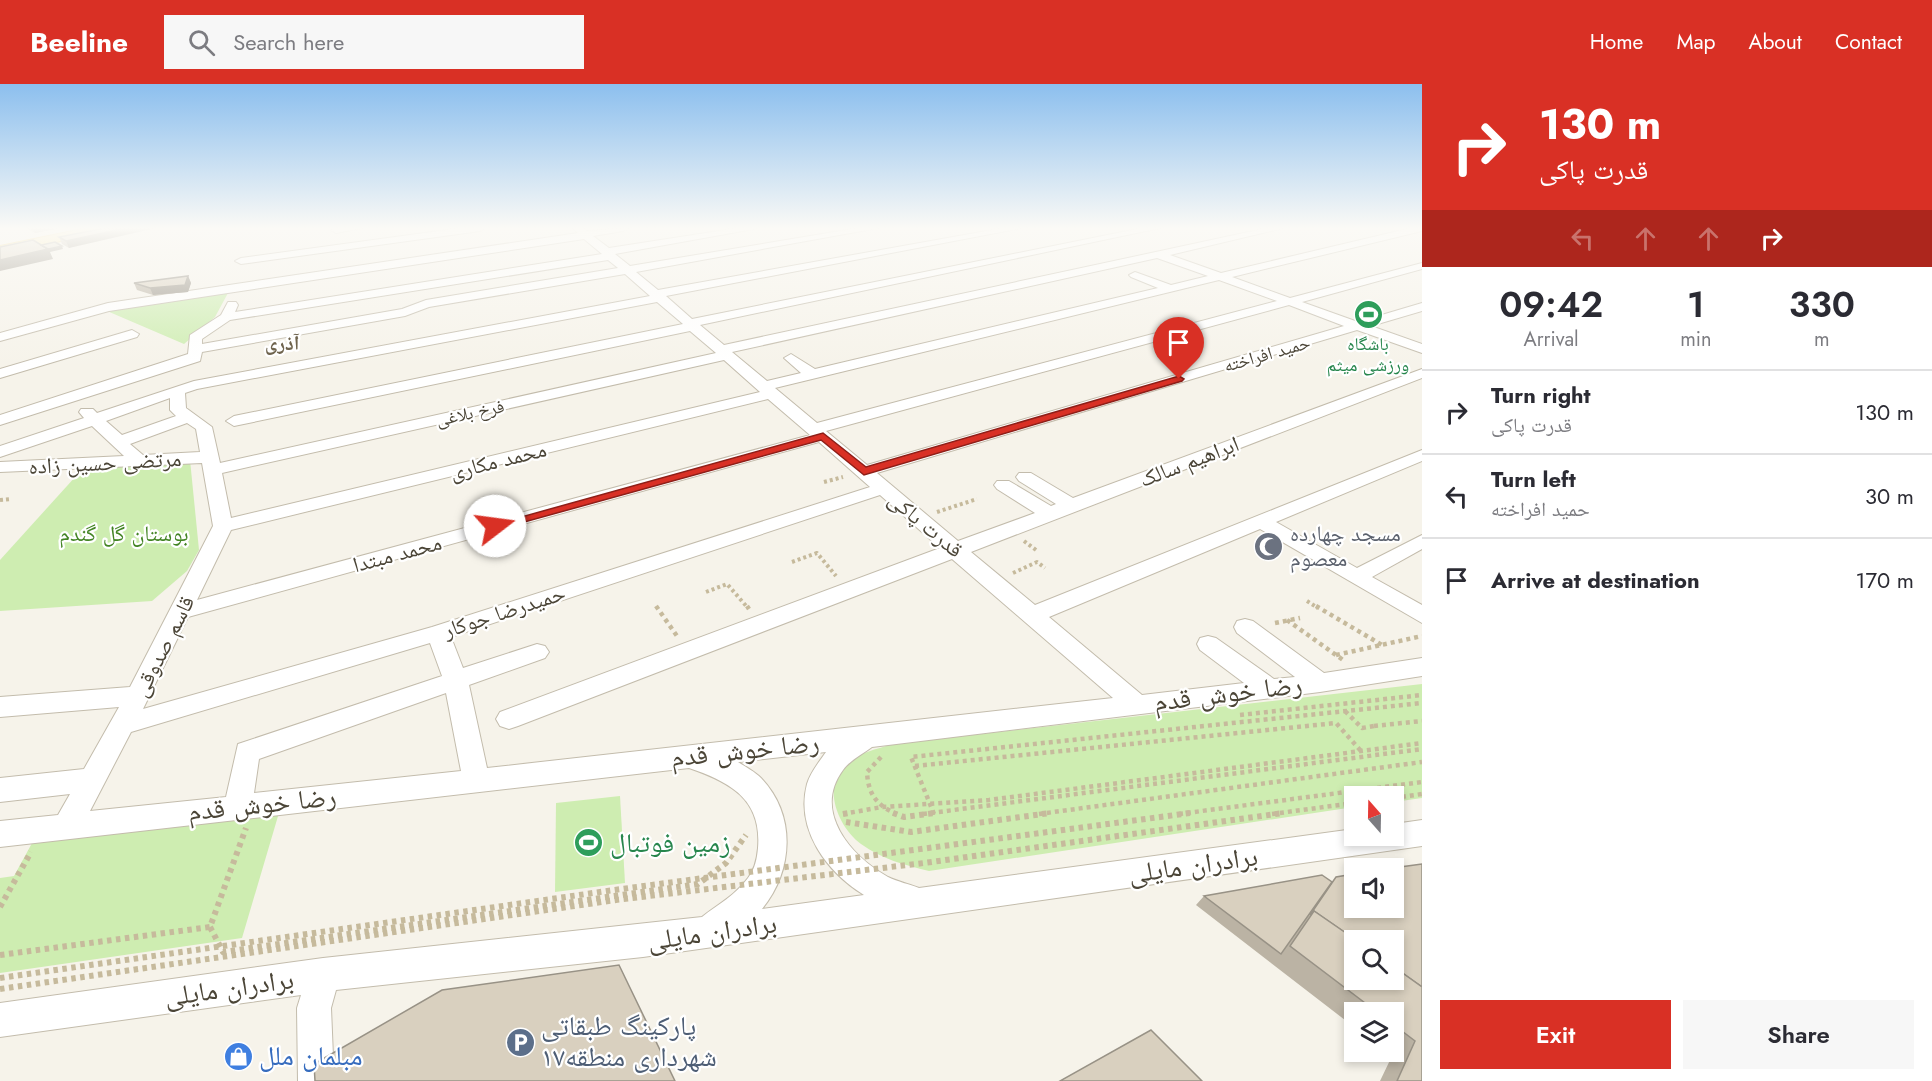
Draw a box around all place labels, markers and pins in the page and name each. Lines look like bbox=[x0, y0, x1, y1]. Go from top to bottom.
sports icon: باشگاه ورزشی میثم bbox=[1352, 299, 1384, 331]
pin bbox=[1153, 317, 1204, 379]
place label: باشگاه ورزشی میثم bbox=[1327, 331, 1409, 378]
place label: مسجد چهارده معصوم bbox=[1290, 517, 1401, 574]
mosque icon: مسجد چهارده معصوم bbox=[1253, 530, 1285, 562]
place label: زمین فوتبال bbox=[610, 823, 730, 862]
sports icon: زمین فوتبال bbox=[573, 827, 605, 859]
place label: پارکینگ طبقاتی شهرداری منطقه۱۷ bbox=[541, 1006, 717, 1076]
parking icon: پارکینگ طبقاتی شهرداری منطقه۱۷ bbox=[504, 1026, 536, 1058]
place label: مبلمان ملل bbox=[259, 1036, 363, 1075]
shop icon: مبلمان ملل bbox=[222, 1040, 254, 1072]

